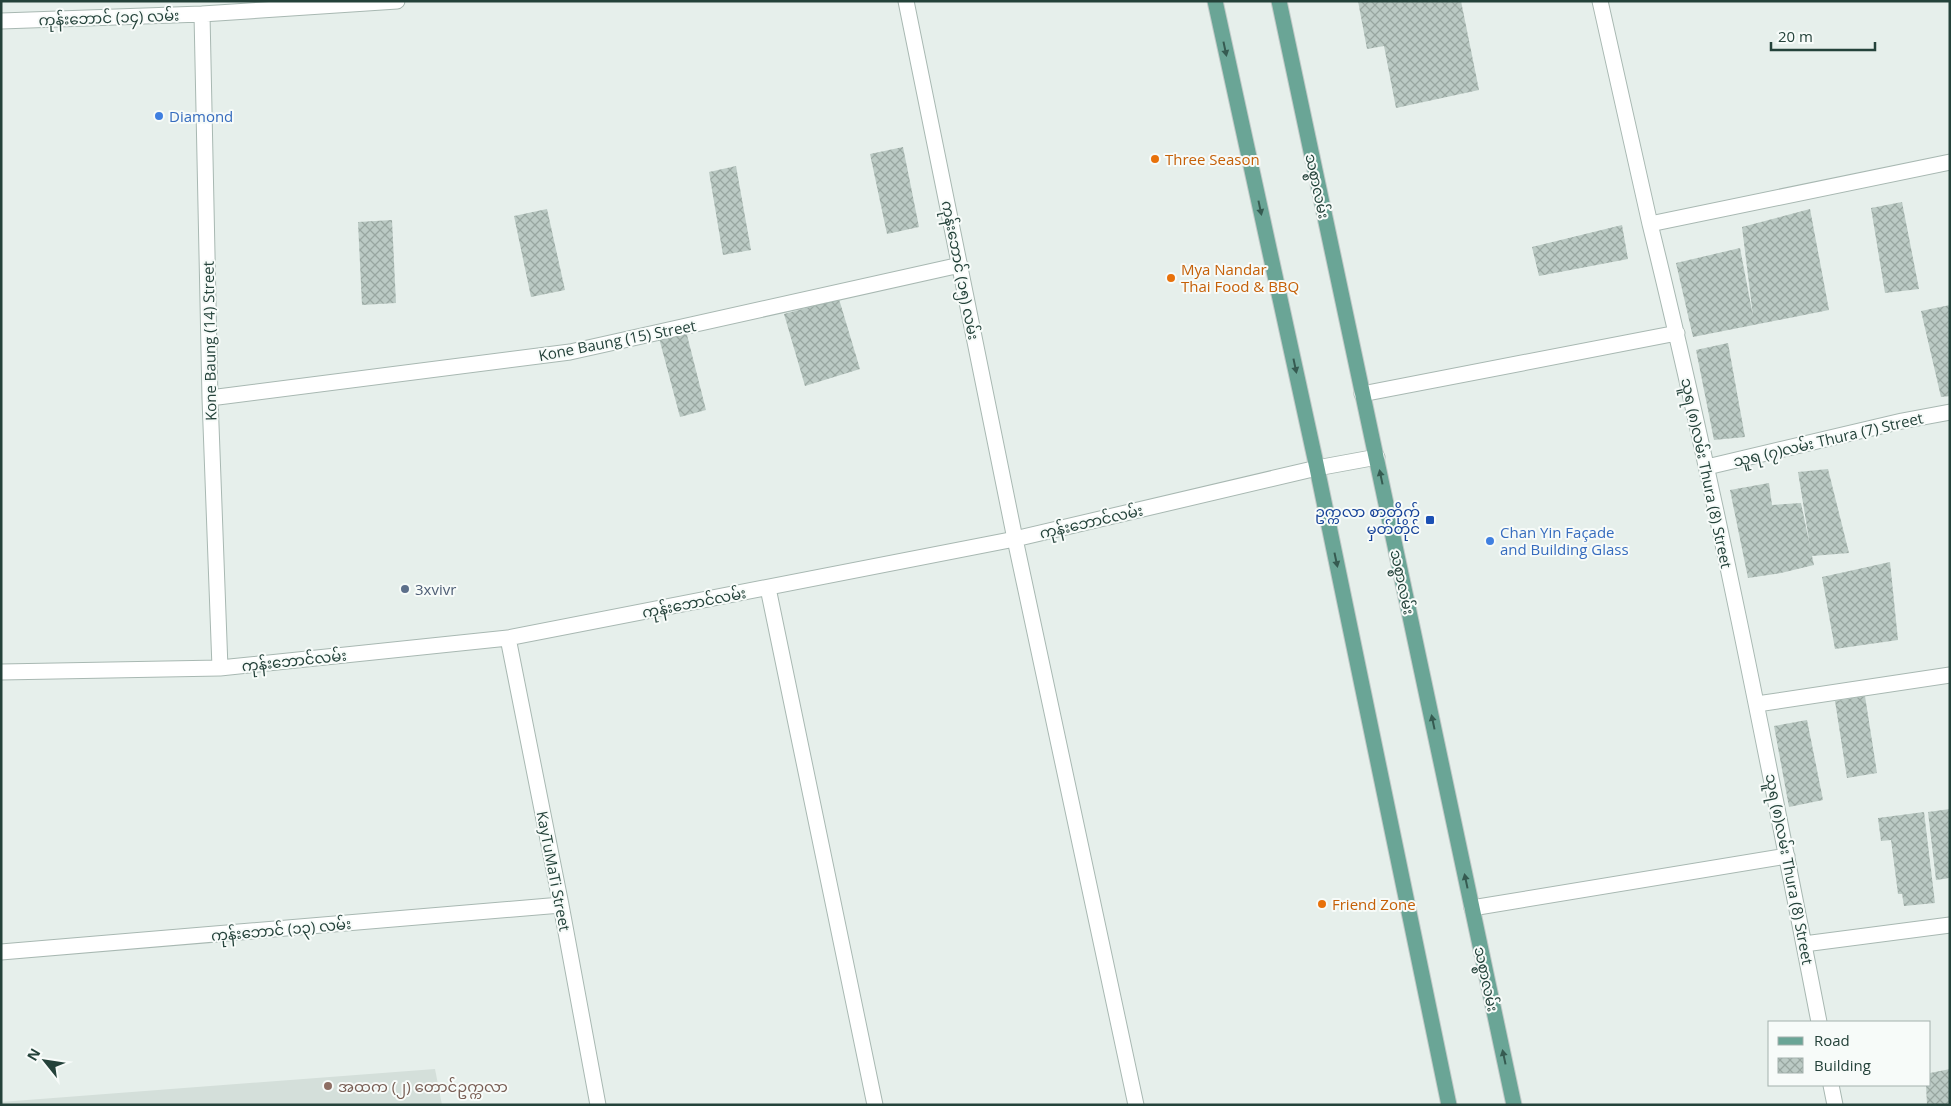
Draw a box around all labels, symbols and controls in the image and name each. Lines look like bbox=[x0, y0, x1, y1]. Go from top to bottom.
street label: ကုန်းဘောင် (၁၄) လမ်း bbox=[38, 5, 180, 32]
scale bar bbox=[1771, 20, 1875, 52]
text: 20 m bbox=[1778, 26, 1813, 46]
one-way arrow bbox=[1221, 41, 1229, 56]
place label: Diamond bbox=[169, 106, 233, 126]
marker: Diamond bbox=[153, 110, 165, 122]
place label: Three Season bbox=[1165, 149, 1260, 169]
street label: သစ္စာလမ်း bbox=[1298, 152, 1335, 221]
marker: Three Season bbox=[1149, 153, 1161, 165]
street label: ကုန်းဘောင် (၁၅) လမ်း bbox=[935, 199, 984, 342]
one-way arrow bbox=[1256, 200, 1264, 215]
place label: Mya Nandar Thai Food & BBQ bbox=[1181, 259, 1299, 296]
street label: Kone Baung (14) Street bbox=[198, 261, 220, 421]
marker: Mya Nandar Thai Food & BBQ bbox=[1165, 272, 1177, 284]
street label: Kone Baung (15) Street bbox=[537, 315, 697, 365]
one-way arrow bbox=[1291, 359, 1299, 375]
street label: သူရ (၈)လမ်း Thura (8) Street bbox=[1674, 376, 1737, 571]
street label: သူရ (၇)လမ်း Thura (7) Street bbox=[1731, 407, 1925, 473]
one-way arrow bbox=[1377, 469, 1385, 485]
street label: ကုန်းဘောင်လမ်း bbox=[1037, 499, 1145, 546]
place label: ဥက္ကလာ စာတိုက် မှတ်တိုင် bbox=[1315, 501, 1420, 541]
marker: ဥက္ကလာ စာတိုက် မှတ်တိုင် bbox=[1424, 514, 1436, 526]
place label: Chan Yin Façade and Building Glass bbox=[1500, 522, 1629, 559]
marker: Chan Yin Façade and Building Glass bbox=[1484, 535, 1496, 547]
street label: သစ္စာလမ်း bbox=[1383, 548, 1420, 617]
one-way arrow bbox=[1332, 552, 1340, 568]
place label: 3xvivr bbox=[415, 579, 456, 599]
street label: ကုန်းဘောင်လမ်း bbox=[640, 582, 748, 625]
marker: 3xvivr bbox=[399, 583, 411, 595]
street label: ကုန်းဘောင်လမ်း bbox=[240, 645, 348, 678]
one-way arrow bbox=[1428, 714, 1436, 730]
street label: သူရ (၈)လမ်း Thura (8) Street bbox=[1759, 772, 1818, 967]
street label: KayTuMaTi Street bbox=[533, 809, 575, 933]
one-way arrow bbox=[1462, 874, 1470, 889]
place label: Friend Zone bbox=[1332, 894, 1416, 914]
marker: Friend Zone bbox=[1316, 898, 1328, 910]
street label: ကုန်းဘောင် (၁၃) လမ်း bbox=[210, 913, 352, 948]
street label: သစ္စာလမ်း bbox=[1467, 945, 1504, 1014]
legend bbox=[1768, 1021, 1931, 1086]
text: Road bbox=[1814, 1030, 1850, 1050]
north arrow bbox=[20, 1036, 70, 1086]
text: N bbox=[22, 1045, 44, 1064]
one-way arrow bbox=[1500, 1050, 1508, 1065]
text: Building bbox=[1814, 1055, 1871, 1075]
place label: အထက (၂) တောင်ဥက္ကလာ bbox=[338, 1076, 508, 1099]
marker: အထက (၂) တောင်ဥက္ကလာ bbox=[322, 1080, 334, 1092]

